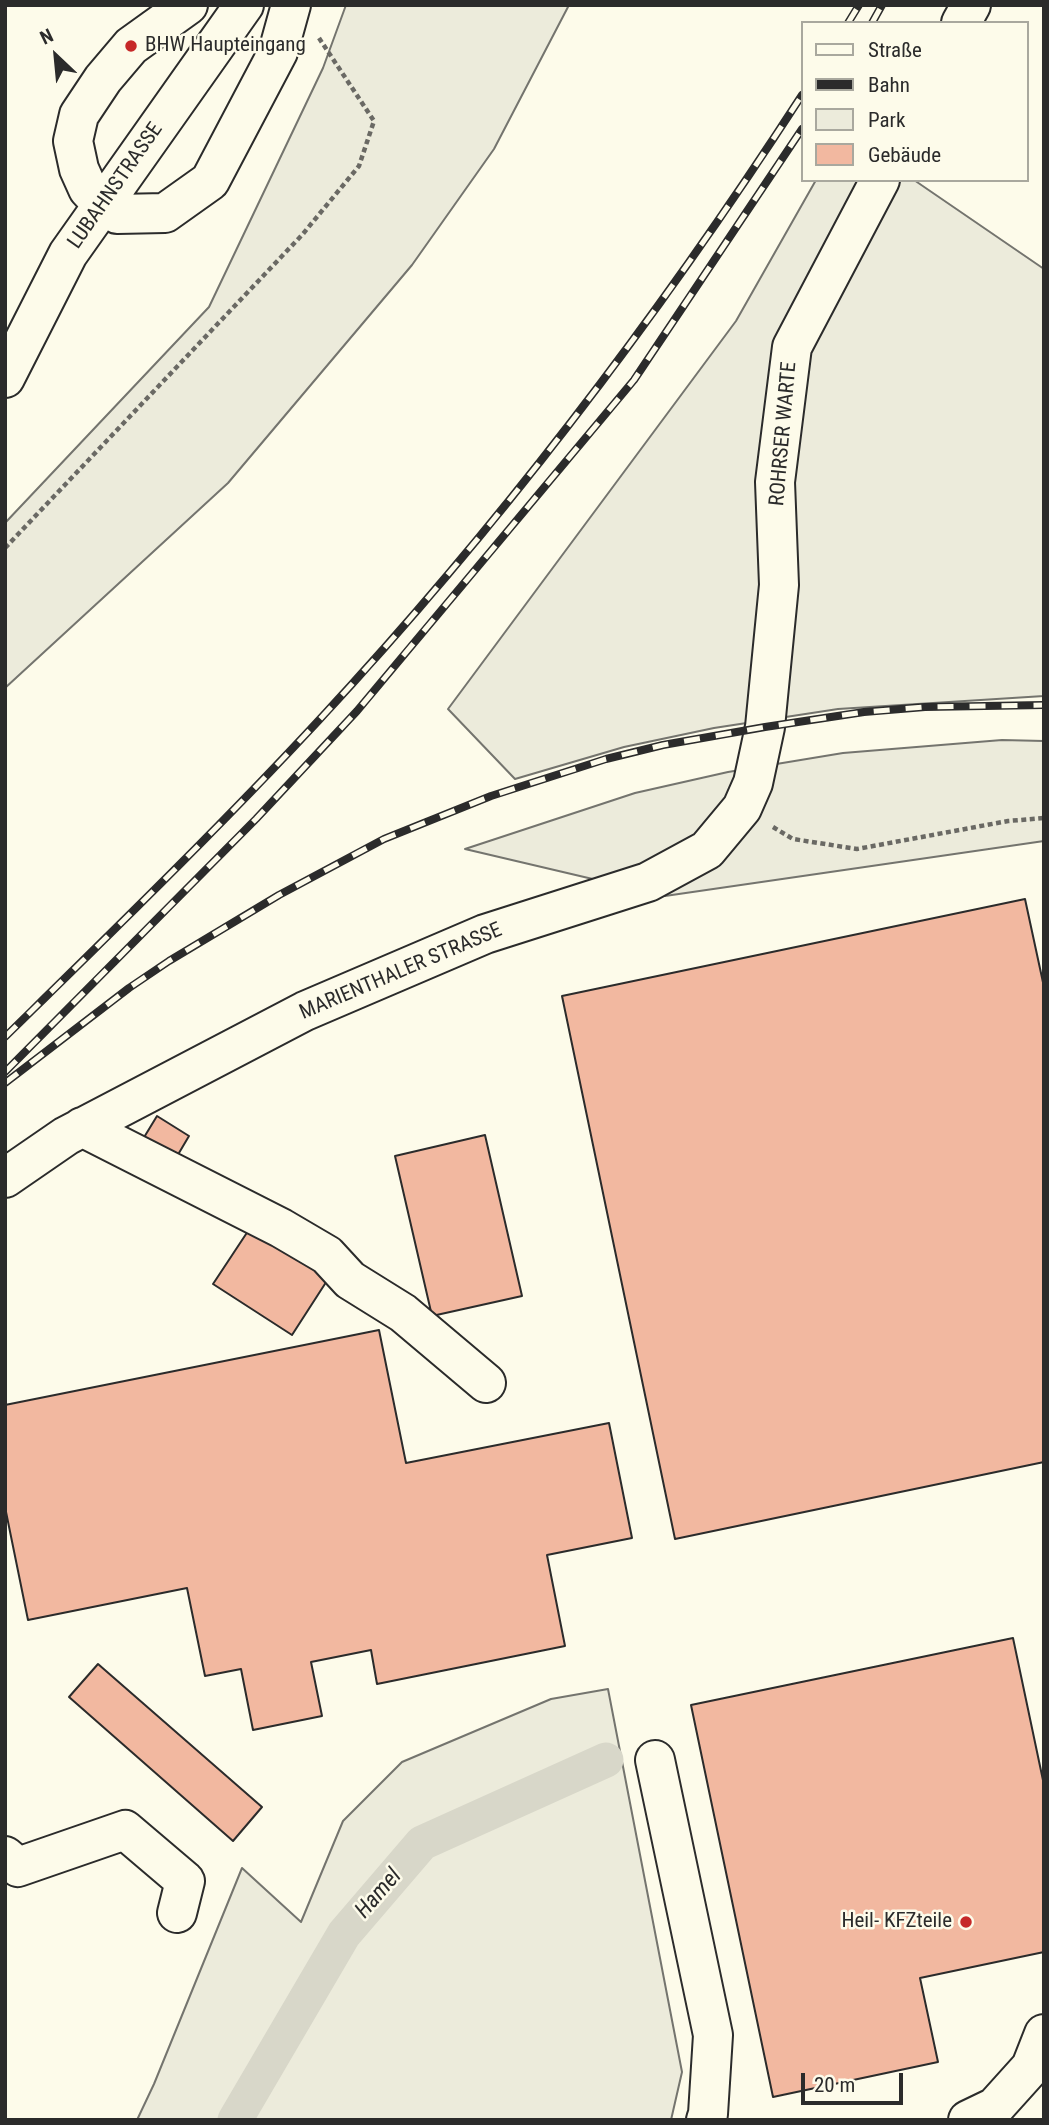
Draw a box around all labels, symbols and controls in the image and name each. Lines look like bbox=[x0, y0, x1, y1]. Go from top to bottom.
north arrow bbox=[21, 21, 91, 91]
legend bbox=[800, 21, 1028, 182]
text: N bbox=[36, 24, 57, 50]
place label: BHW Haupteingang bbox=[145, 33, 306, 59]
marker: BHW Haupteingang bbox=[123, 38, 139, 54]
text: Straße bbox=[868, 38, 922, 62]
text: Bahn bbox=[868, 73, 910, 97]
text: Park bbox=[868, 108, 905, 132]
street label: LUBAHNSTRASSE bbox=[63, 118, 169, 254]
text: Gebäude bbox=[868, 143, 941, 167]
street label: ROHRSER WARTE bbox=[765, 361, 803, 507]
street label: MARIENTHALER STRASSE bbox=[296, 918, 506, 1026]
water label: Hamel bbox=[350, 1863, 408, 1925]
place label: Heil- KFZteile bbox=[841, 1909, 952, 1935]
marker: Heil- KFZteile bbox=[958, 1914, 974, 1930]
scale bar bbox=[804, 2058, 906, 2102]
text: 20 m bbox=[814, 2073, 855, 2097]

